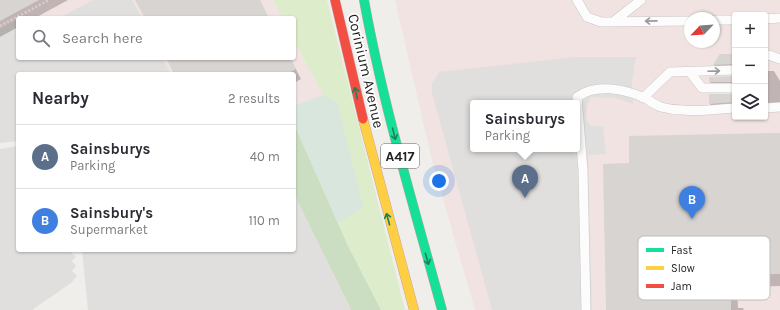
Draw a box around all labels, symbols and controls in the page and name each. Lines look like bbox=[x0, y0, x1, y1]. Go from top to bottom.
street label: Corinium Avenue bbox=[344, 12, 388, 130]
north arrow bbox=[684, 12, 720, 48]
map controls bbox=[732, 12, 768, 120]
button: + bbox=[732, 12, 768, 48]
search box bbox=[16, 16, 296, 60]
one-way arrow bbox=[645, 18, 658, 25]
icon: search bbox=[30, 27, 52, 49]
text: Search here bbox=[62, 29, 143, 47]
button: − bbox=[732, 48, 768, 84]
one-way arrow bbox=[707, 67, 720, 74]
button: layers bbox=[732, 84, 768, 120]
one-way arrow bbox=[352, 86, 360, 99]
text: Nearby bbox=[32, 88, 89, 108]
text: 2 results bbox=[228, 91, 280, 106]
popup bbox=[470, 100, 580, 152]
text: Sainsburys bbox=[485, 110, 565, 128]
one-way arrow bbox=[391, 127, 399, 140]
text: Parking bbox=[485, 128, 530, 143]
text: Sainsburys bbox=[70, 140, 150, 158]
road number: A417 bbox=[381, 144, 419, 168]
text: A bbox=[41, 149, 49, 164]
text: 40 m bbox=[250, 149, 280, 164]
text: Parking bbox=[70, 158, 115, 173]
pin: A bbox=[512, 165, 538, 198]
your location bbox=[429, 171, 449, 191]
pin: B bbox=[679, 186, 705, 219]
text: Sainsbury's bbox=[70, 204, 153, 222]
one-way arrow bbox=[384, 212, 391, 225]
text: B bbox=[41, 213, 49, 228]
text: 110 m bbox=[248, 213, 280, 228]
text: Supermarket bbox=[70, 222, 148, 237]
legend bbox=[638, 236, 770, 300]
text: Fast bbox=[671, 244, 692, 257]
one-way arrow bbox=[424, 253, 431, 266]
text: Slow bbox=[671, 262, 695, 275]
text: Jam bbox=[671, 280, 692, 293]

